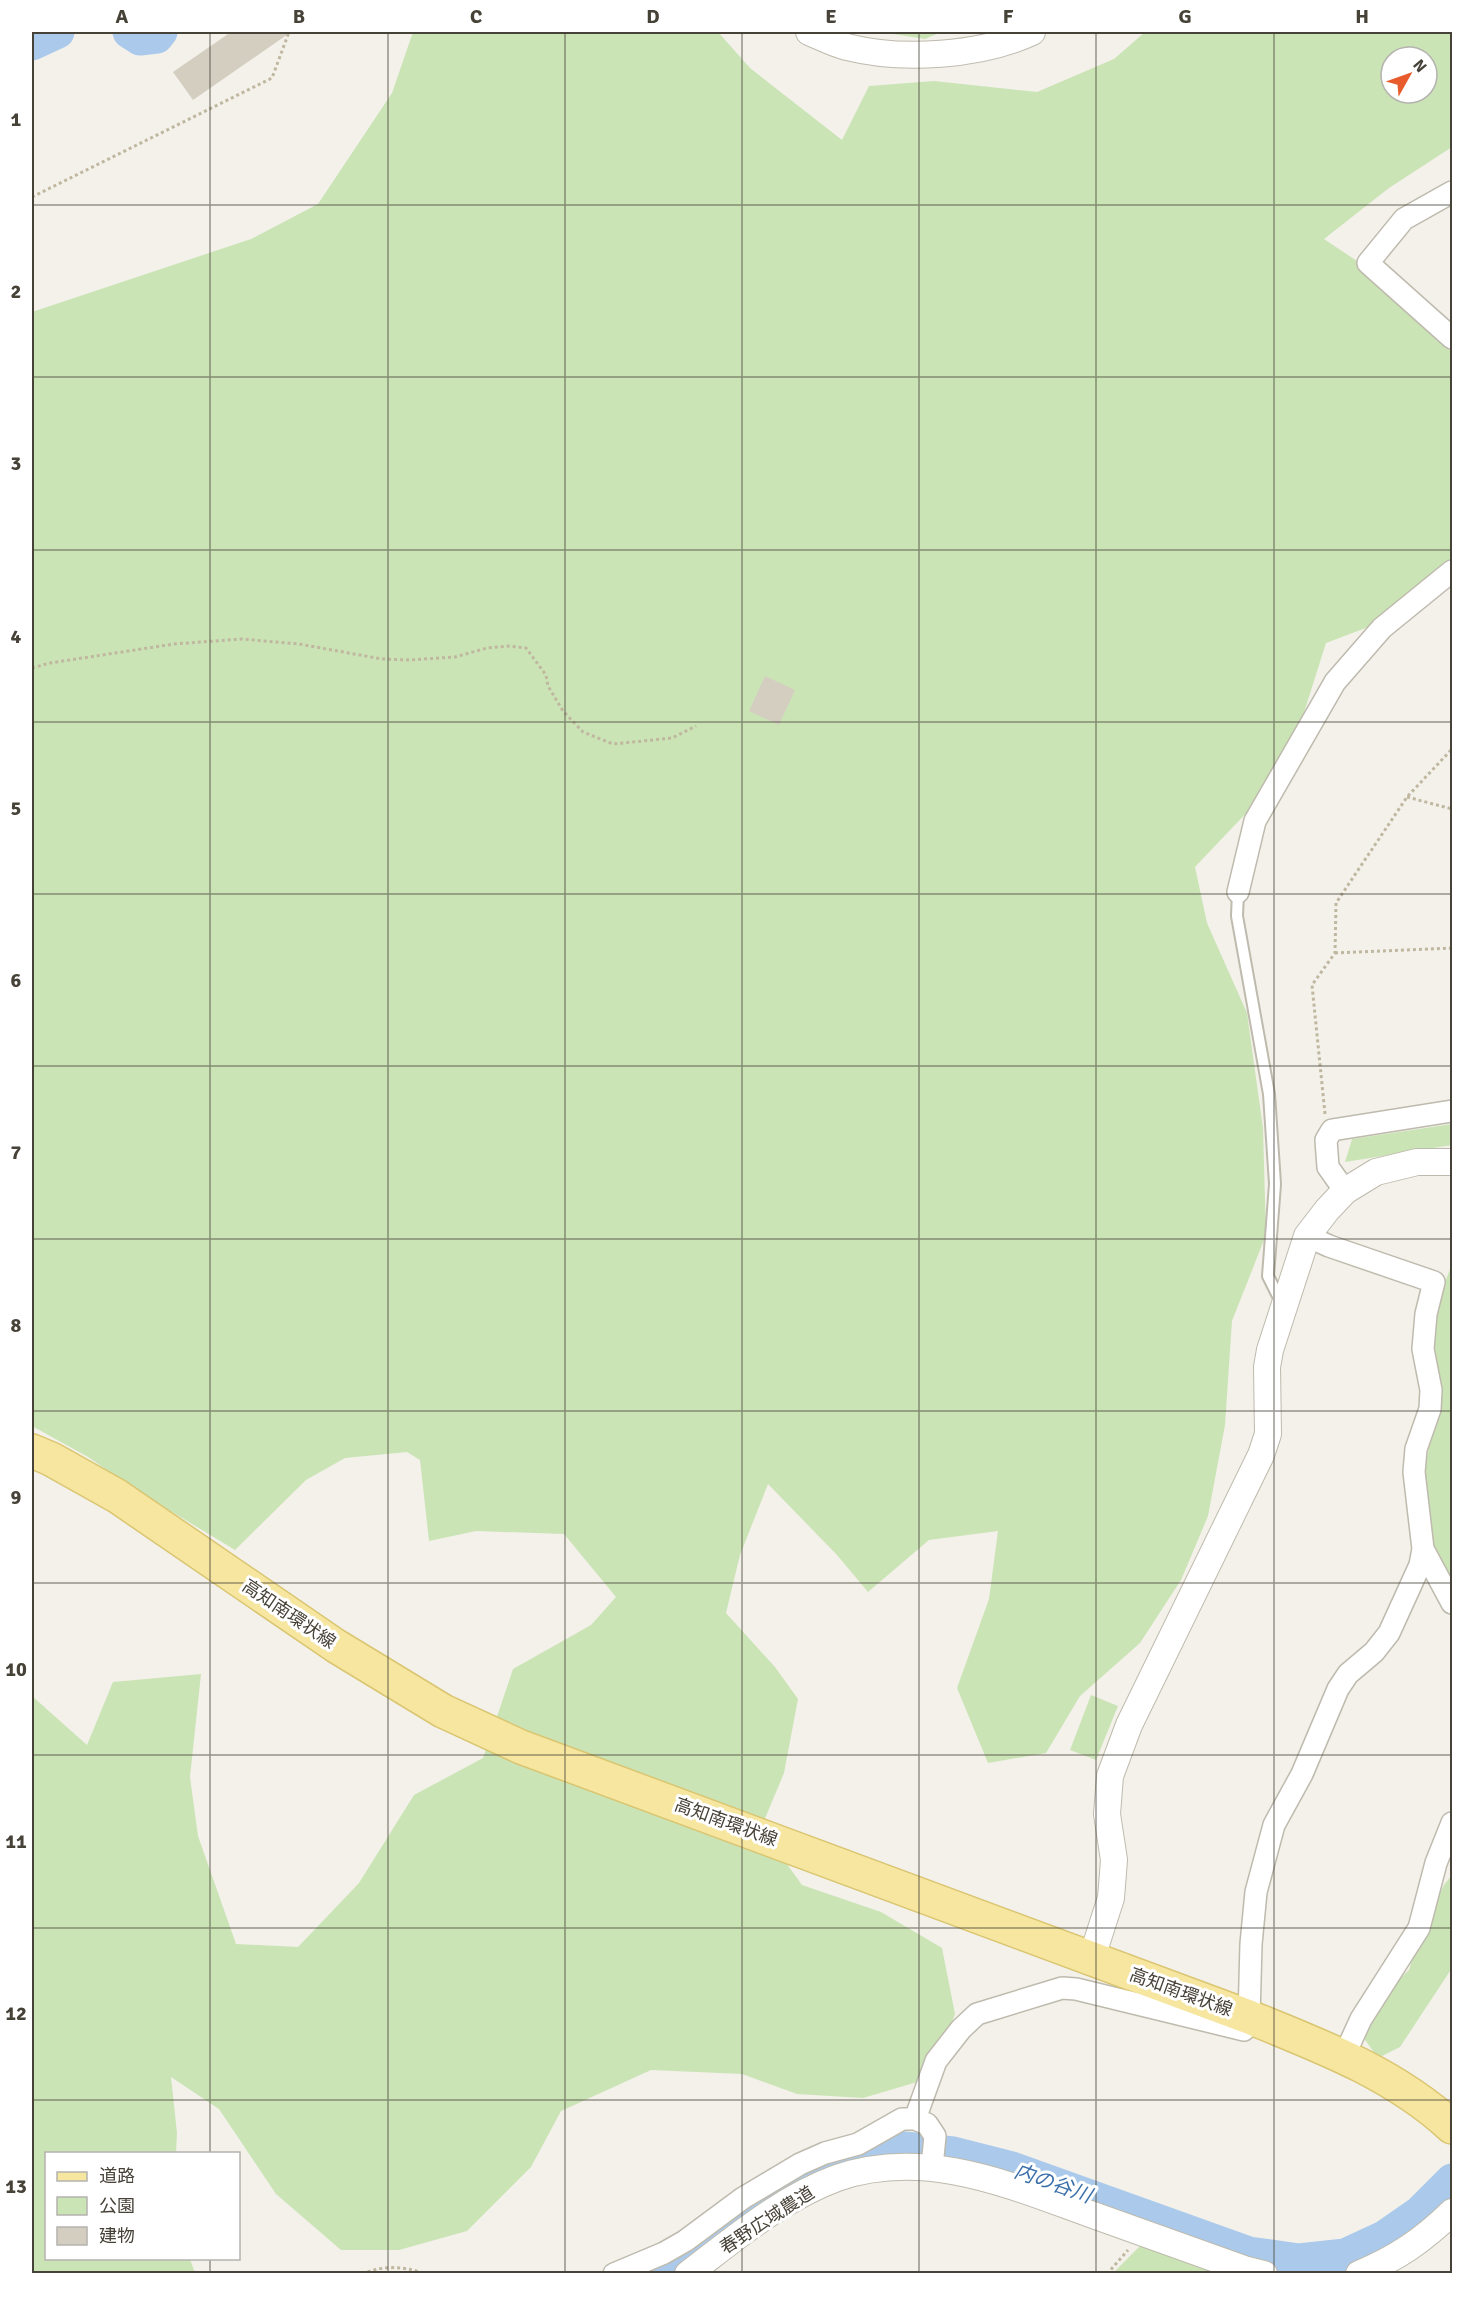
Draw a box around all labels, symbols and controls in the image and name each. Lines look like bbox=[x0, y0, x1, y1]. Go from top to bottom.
text: A bbox=[116, 4, 129, 29]
text: B bbox=[293, 4, 305, 29]
text: C bbox=[470, 4, 482, 29]
text: D bbox=[646, 4, 660, 29]
text: E bbox=[825, 4, 837, 29]
text: F bbox=[1003, 4, 1014, 29]
text: G bbox=[1178, 4, 1192, 29]
text: H bbox=[1355, 4, 1369, 29]
north arrow bbox=[1379, 45, 1439, 105]
text: N bbox=[1408, 55, 1431, 77]
text: 1 bbox=[11, 107, 22, 132]
text: 2 bbox=[11, 279, 21, 304]
text: 3 bbox=[11, 451, 21, 476]
text: 4 bbox=[11, 624, 22, 649]
text: 5 bbox=[11, 796, 21, 821]
text: 6 bbox=[11, 968, 22, 993]
text: 7 bbox=[11, 1140, 22, 1165]
text: 8 bbox=[11, 1313, 22, 1338]
text: 9 bbox=[11, 1485, 22, 1510]
street label: 高知南環状線 bbox=[238, 1575, 340, 1653]
text: 10 bbox=[5, 1657, 27, 1682]
street label: 高知南環状線 bbox=[671, 1793, 781, 1851]
text: 11 bbox=[5, 1829, 27, 1854]
street label: 高知南環状線 bbox=[1126, 1963, 1236, 2021]
text: 12 bbox=[5, 2001, 27, 2026]
legend bbox=[45, 2152, 240, 2260]
water label: 内の谷川 bbox=[1011, 2159, 1097, 2209]
text: 道路 bbox=[99, 2165, 135, 2187]
text: 13 bbox=[5, 2174, 27, 2199]
street label: 春野広域農道 bbox=[716, 2181, 818, 2259]
text: 公園 bbox=[99, 2195, 135, 2217]
text: 建物 bbox=[99, 2225, 135, 2247]

